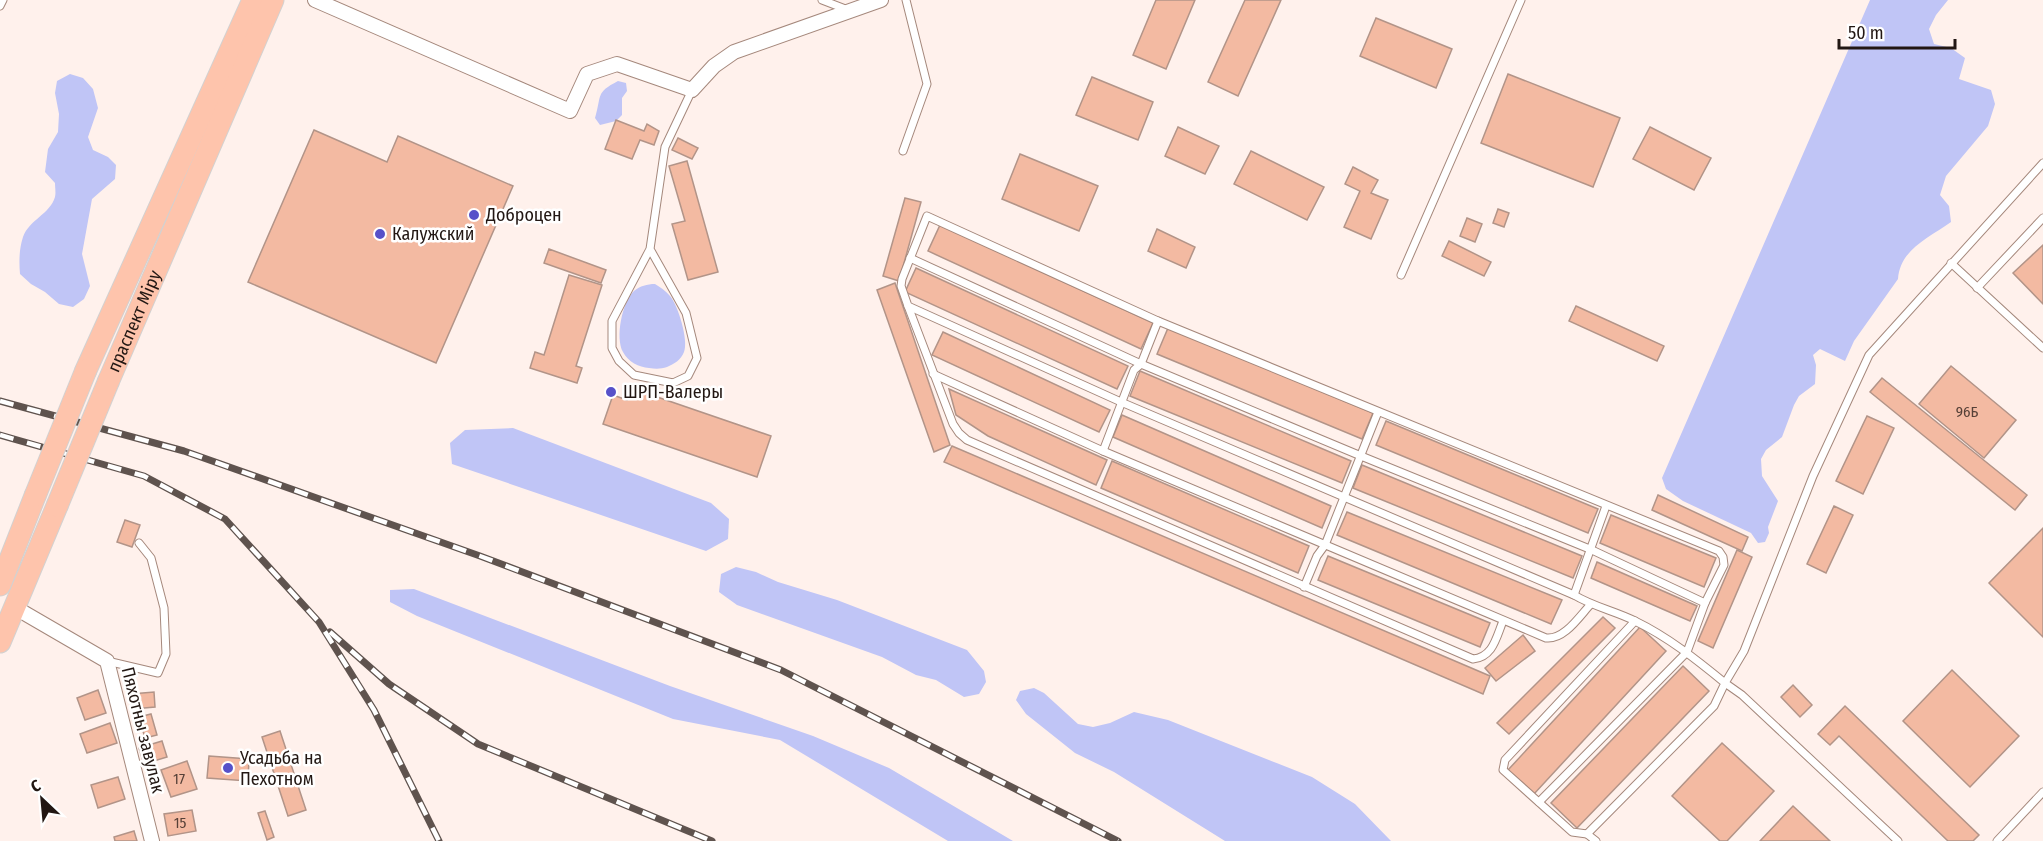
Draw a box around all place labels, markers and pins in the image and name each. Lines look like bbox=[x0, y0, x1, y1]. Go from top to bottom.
place label: Доброцен bbox=[485, 204, 562, 226]
marker: Доброцен bbox=[467, 208, 481, 222]
place label: Калужский bbox=[392, 223, 474, 245]
marker: Калужский bbox=[373, 227, 387, 241]
place label: ШРП-Валеры bbox=[623, 381, 723, 403]
marker: ШРП-Валеры bbox=[604, 385, 618, 399]
place label: Усадьба на Пехотном bbox=[239, 747, 323, 790]
marker: Усадьба на Пехотном bbox=[221, 761, 235, 775]

